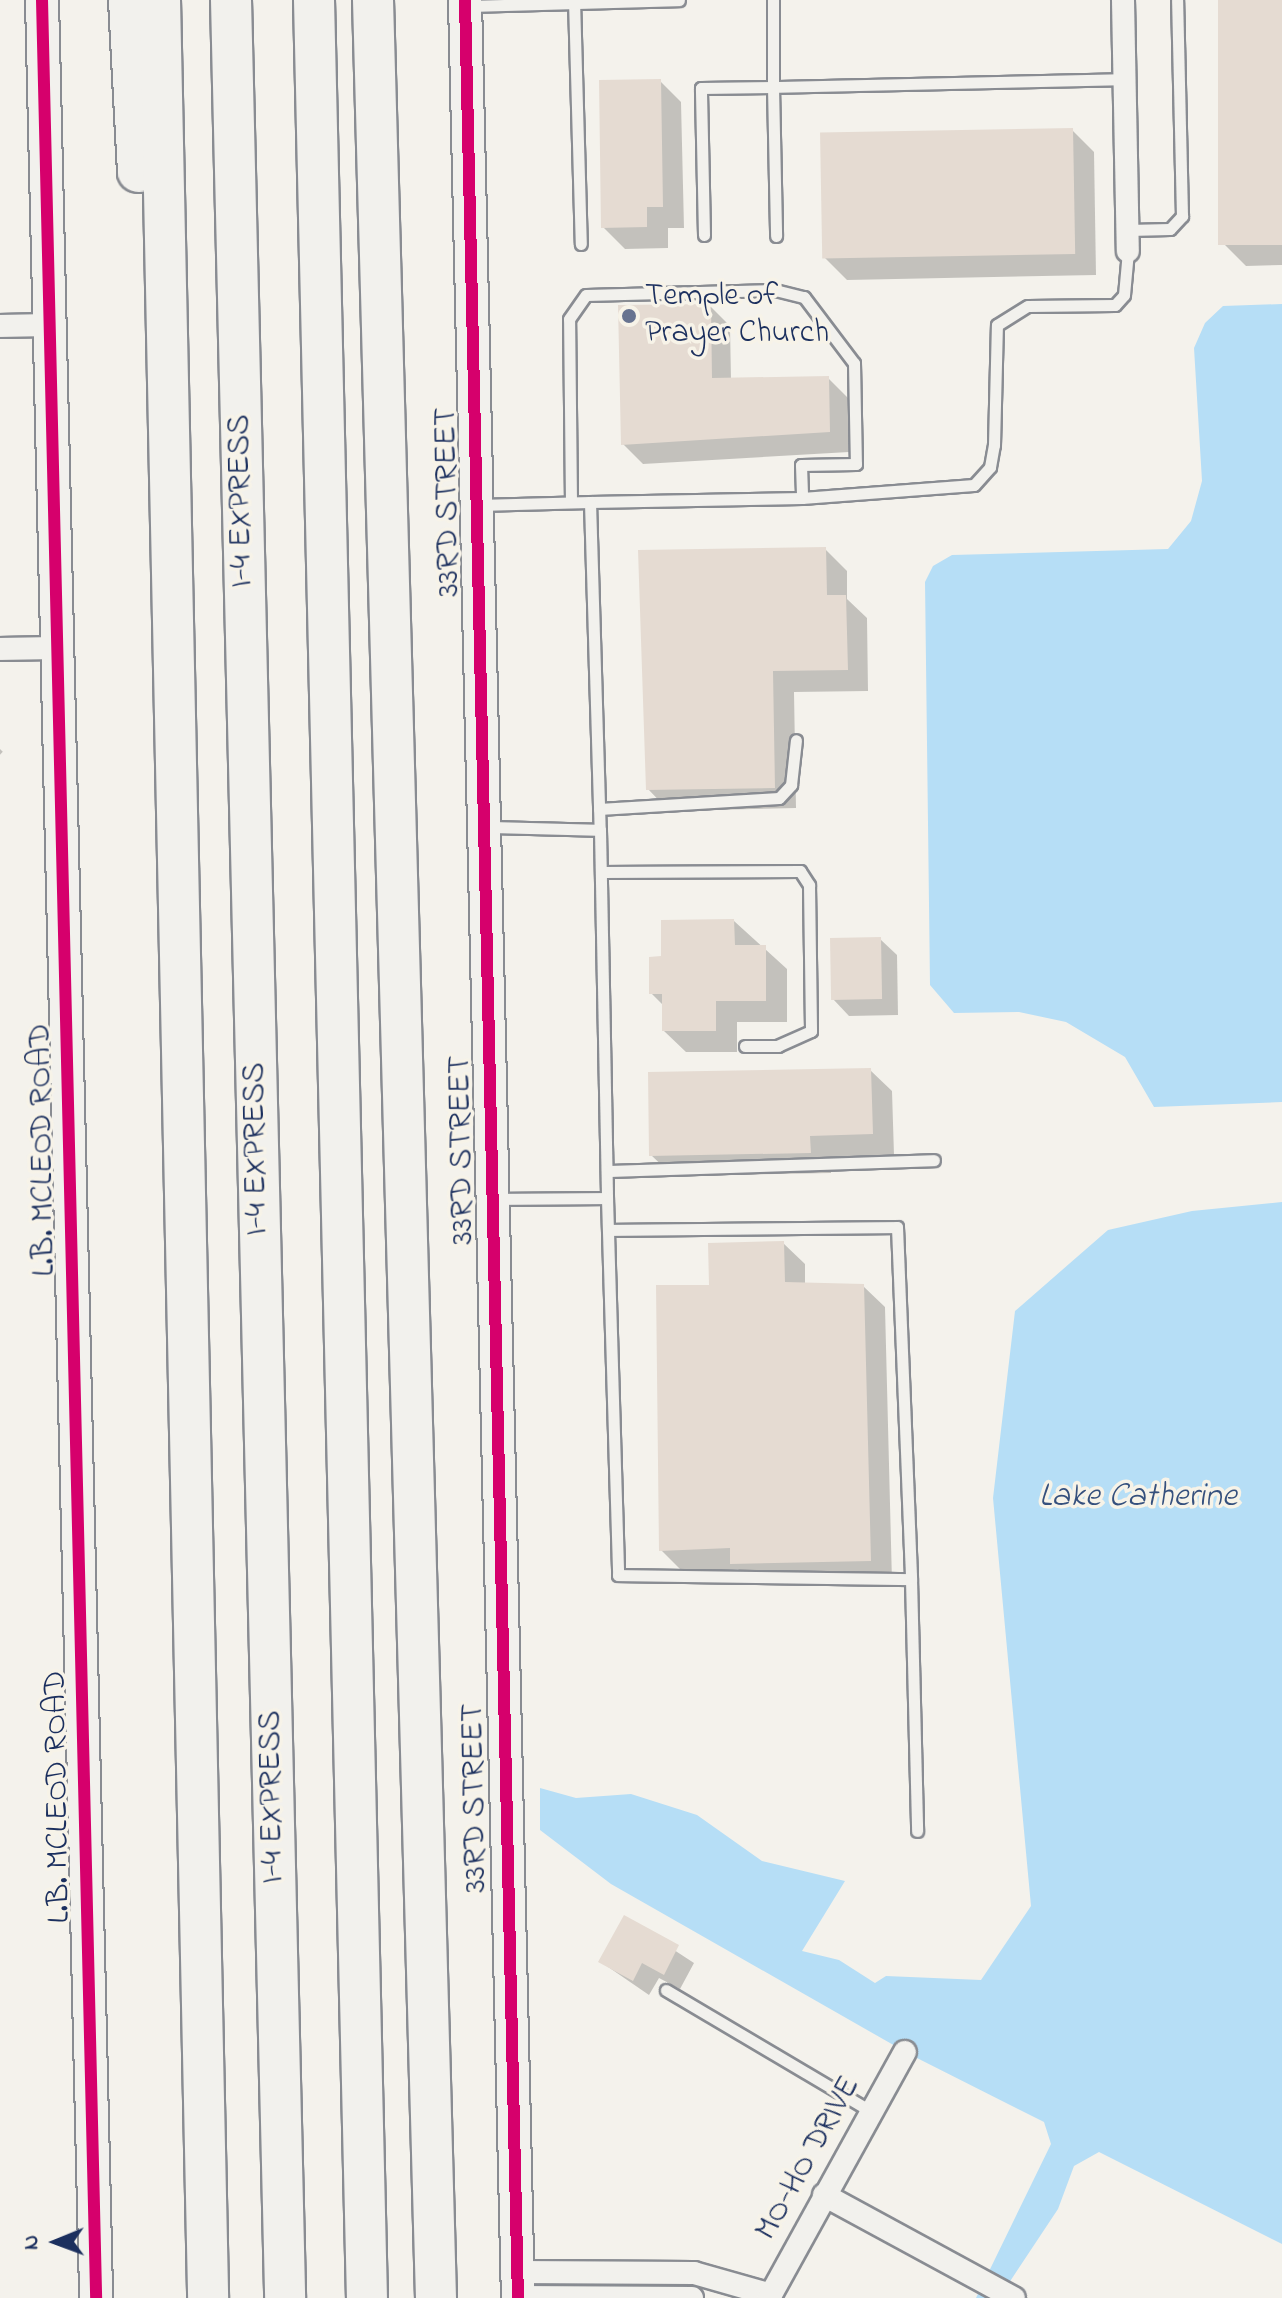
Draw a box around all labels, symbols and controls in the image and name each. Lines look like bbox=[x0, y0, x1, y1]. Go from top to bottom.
place label: Temple of Prayer Church bbox=[645, 279, 829, 354]
marker: Temple of Prayer Church bbox=[620, 307, 638, 325]
street label: 33RD STREET bbox=[428, 407, 470, 597]
street label: I-4 EXPRESS bbox=[221, 414, 263, 588]
street label: L.B. MCLEOD ROAD bbox=[23, 1023, 65, 1277]
street label: 33RD STREET bbox=[442, 1055, 484, 1245]
street label: I-4 EXPRESS bbox=[236, 1062, 278, 1236]
water label: Lake Catherine bbox=[1039, 1478, 1237, 1518]
street label: L.B. MCLEOD ROAD bbox=[38, 1670, 80, 1924]
street label: 33RD STREET bbox=[455, 1703, 497, 1893]
street label: I-4 EXPRESS bbox=[252, 1710, 294, 1884]
street label: MO-HO DRIVE bbox=[748, 2070, 870, 2248]
north arrow bbox=[16, 2202, 96, 2282]
text: N bbox=[16, 2235, 48, 2250]

